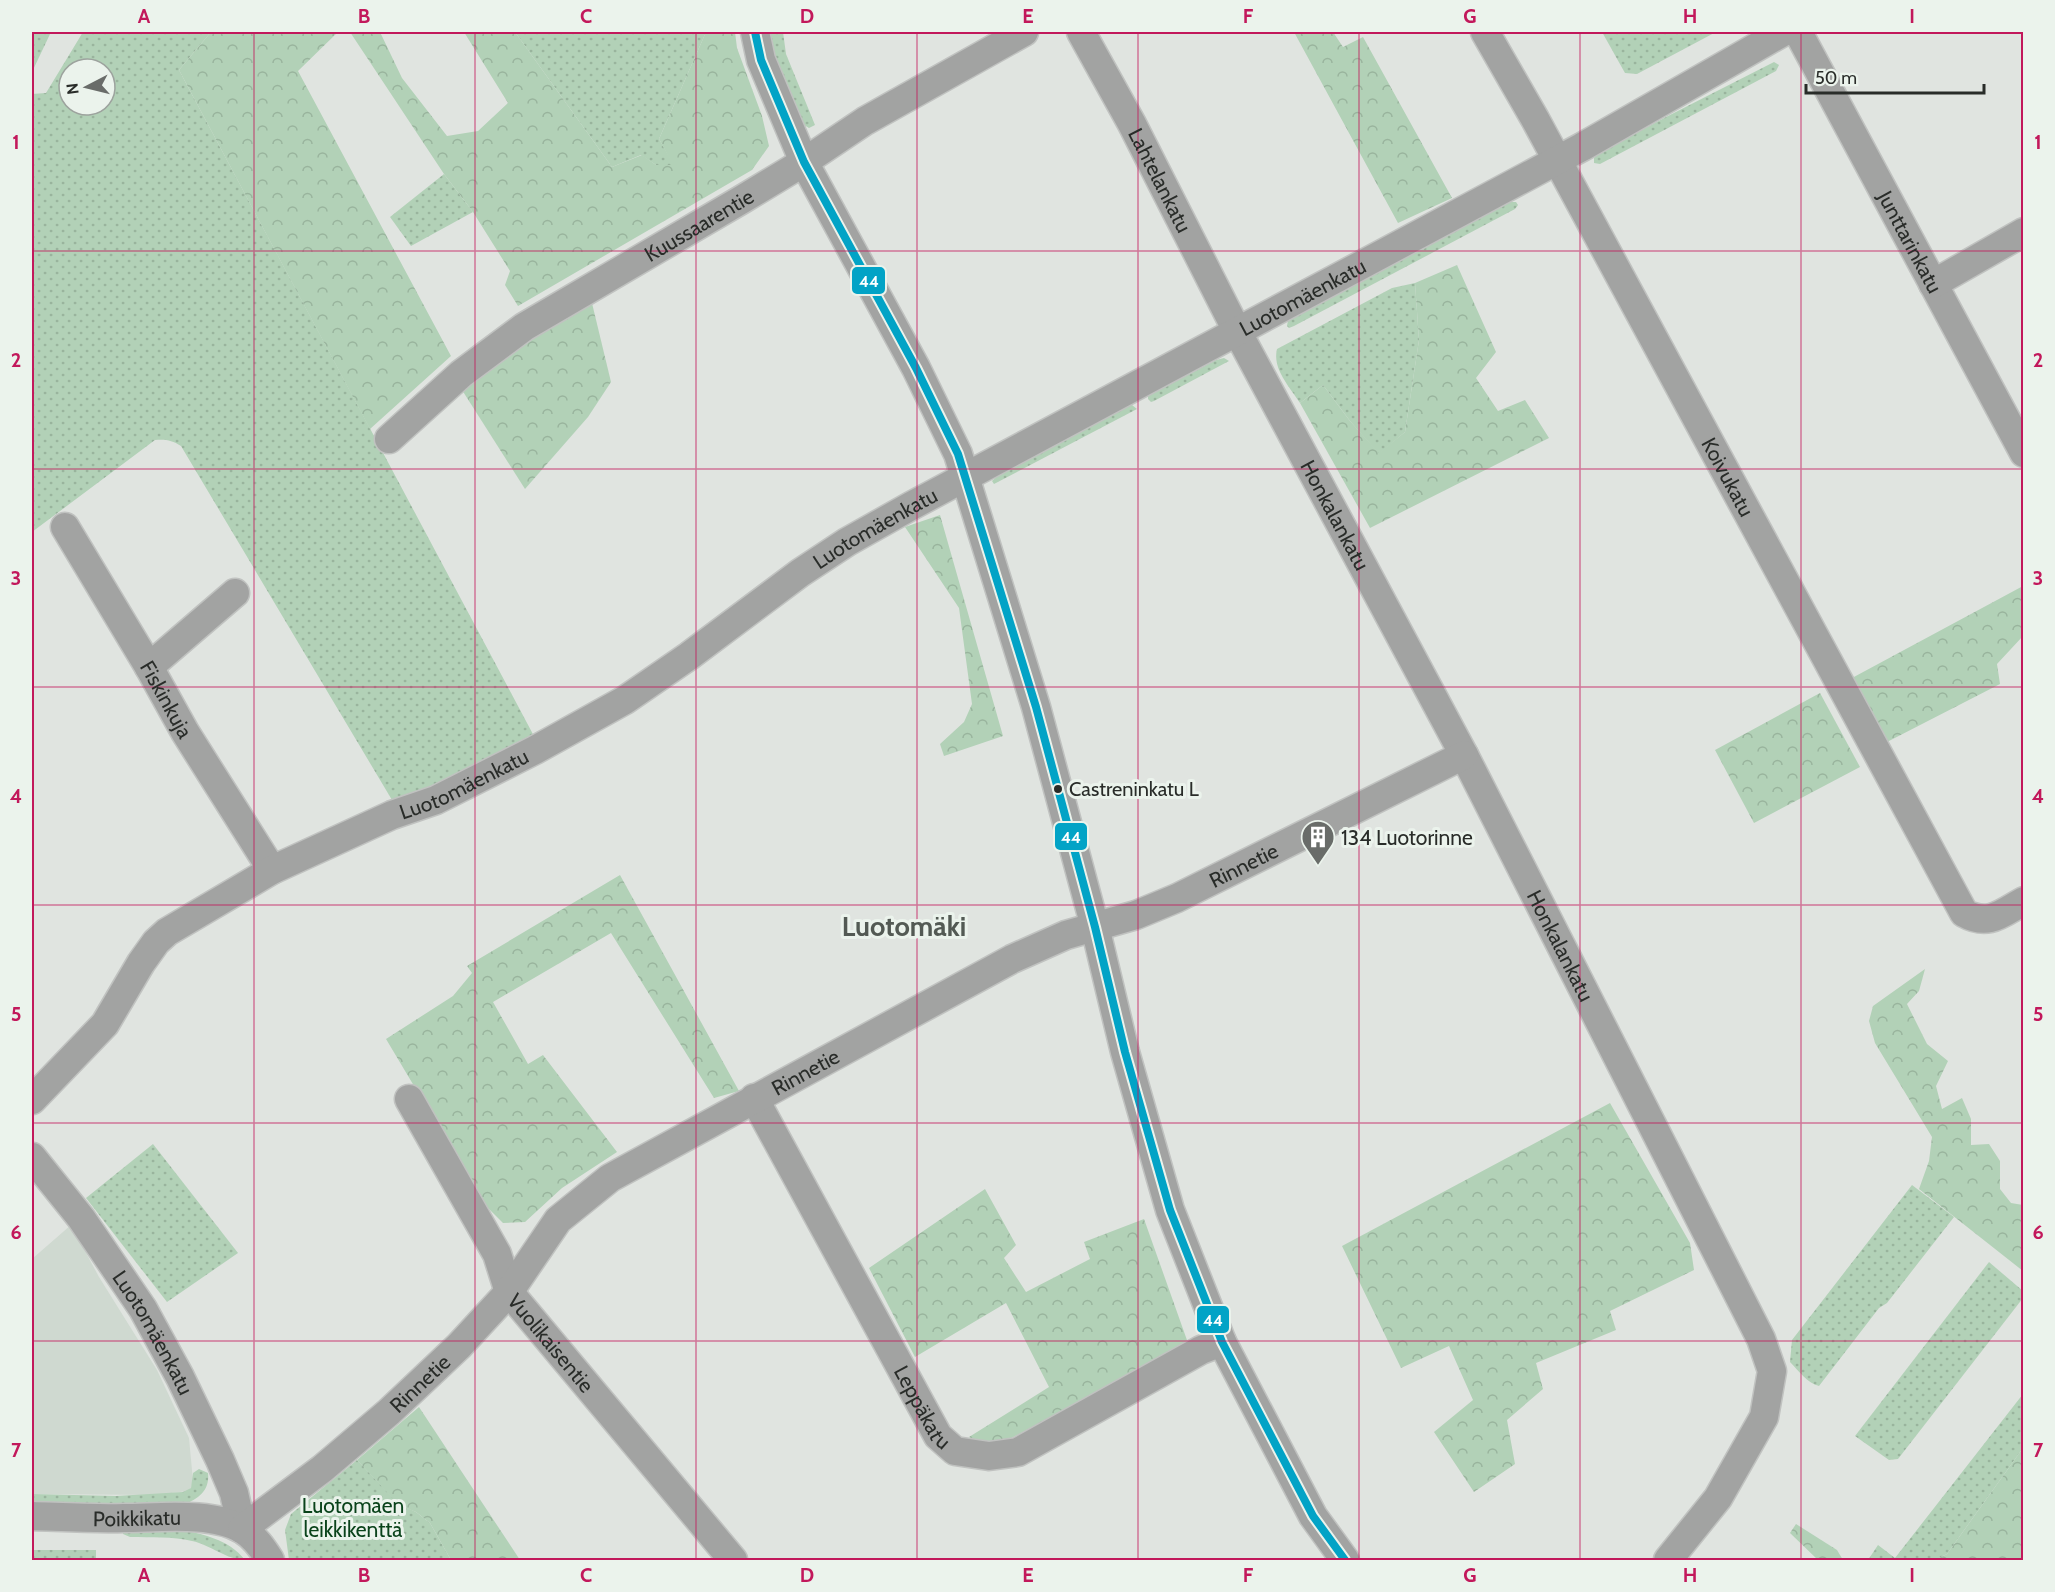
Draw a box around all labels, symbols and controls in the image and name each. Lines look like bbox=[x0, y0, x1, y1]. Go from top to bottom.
text: A bbox=[138, 4, 151, 28]
text: B bbox=[358, 4, 370, 28]
text: C bbox=[580, 4, 592, 28]
text: D bbox=[800, 4, 814, 28]
text: E bbox=[1022, 4, 1034, 28]
text: F bbox=[1243, 4, 1254, 28]
text: G bbox=[1463, 4, 1477, 28]
text: H bbox=[1683, 4, 1697, 28]
text: I bbox=[1909, 4, 1915, 28]
north arrow bbox=[57, 57, 117, 117]
scale bar bbox=[1806, 57, 1984, 95]
text: 50 m bbox=[1815, 67, 1857, 89]
text: N bbox=[62, 82, 83, 96]
street label: Lahtelankatu bbox=[1124, 124, 1197, 236]
text: 1 bbox=[12, 130, 20, 154]
text: 1 bbox=[2034, 130, 2042, 154]
street label: Kuussaarentie bbox=[640, 183, 758, 266]
street label: Junttarinkatu bbox=[1873, 186, 1948, 297]
street label: Luotomäenkatu bbox=[1235, 253, 1370, 341]
line badge: 44 bbox=[851, 266, 886, 295]
text: 44 bbox=[859, 272, 879, 291]
text: 2 bbox=[11, 348, 21, 372]
text: 2 bbox=[2033, 348, 2043, 372]
street label: Koivukatu bbox=[1697, 433, 1760, 520]
street label: Honkalankatu bbox=[1296, 456, 1375, 574]
street label: Luotomäenkatu bbox=[808, 482, 941, 574]
text: 3 bbox=[11, 566, 21, 590]
text: 3 bbox=[2033, 566, 2043, 590]
street label: Fiskinkuja bbox=[135, 656, 198, 742]
street label: Luotomäenkatu bbox=[396, 743, 532, 824]
place label: Castreninkatu L bbox=[1069, 777, 1199, 801]
marker: Castreninkatu L bbox=[1052, 783, 1064, 795]
text: 4 bbox=[10, 784, 22, 808]
text: 4 bbox=[2032, 784, 2044, 808]
building icon: 134 Luotorinne bbox=[1300, 819, 1336, 866]
line badge: 44 bbox=[1054, 822, 1088, 851]
place label: 134 Luotorinne bbox=[1341, 825, 1473, 850]
text: 44 bbox=[1061, 828, 1081, 847]
street label: Rinnetie bbox=[1205, 837, 1282, 892]
street label: Honkalankatu bbox=[1522, 886, 1600, 1005]
district label: Luotomäki bbox=[842, 910, 966, 943]
text: 5 bbox=[11, 1002, 21, 1026]
text: 5 bbox=[2033, 1002, 2043, 1026]
street label: Rinnetie bbox=[767, 1043, 844, 1100]
text: 6 bbox=[10, 1220, 22, 1244]
text: 6 bbox=[2032, 1220, 2044, 1244]
street label: Luotomäenkatu bbox=[108, 1265, 199, 1399]
street label: Vuolikaisentie bbox=[503, 1288, 600, 1397]
line badge: 44 bbox=[1196, 1305, 1230, 1334]
text: 44 bbox=[1203, 1311, 1223, 1330]
street label: Rinnetie bbox=[384, 1349, 455, 1417]
street label: Leppäkatu bbox=[889, 1361, 956, 1454]
text: 7 bbox=[11, 1438, 22, 1462]
text: 7 bbox=[2033, 1438, 2044, 1462]
park label: Luotomäen leikkikenttä bbox=[302, 1493, 404, 1542]
street label: Poikkikatu bbox=[93, 1504, 181, 1531]
text: A bbox=[138, 1563, 151, 1587]
text: B bbox=[358, 1563, 370, 1587]
text: C bbox=[580, 1563, 592, 1587]
text: D bbox=[800, 1563, 814, 1587]
text: E bbox=[1022, 1563, 1034, 1587]
text: F bbox=[1243, 1563, 1254, 1587]
text: G bbox=[1463, 1563, 1477, 1587]
text: H bbox=[1683, 1563, 1697, 1587]
text: I bbox=[1909, 1563, 1915, 1587]

